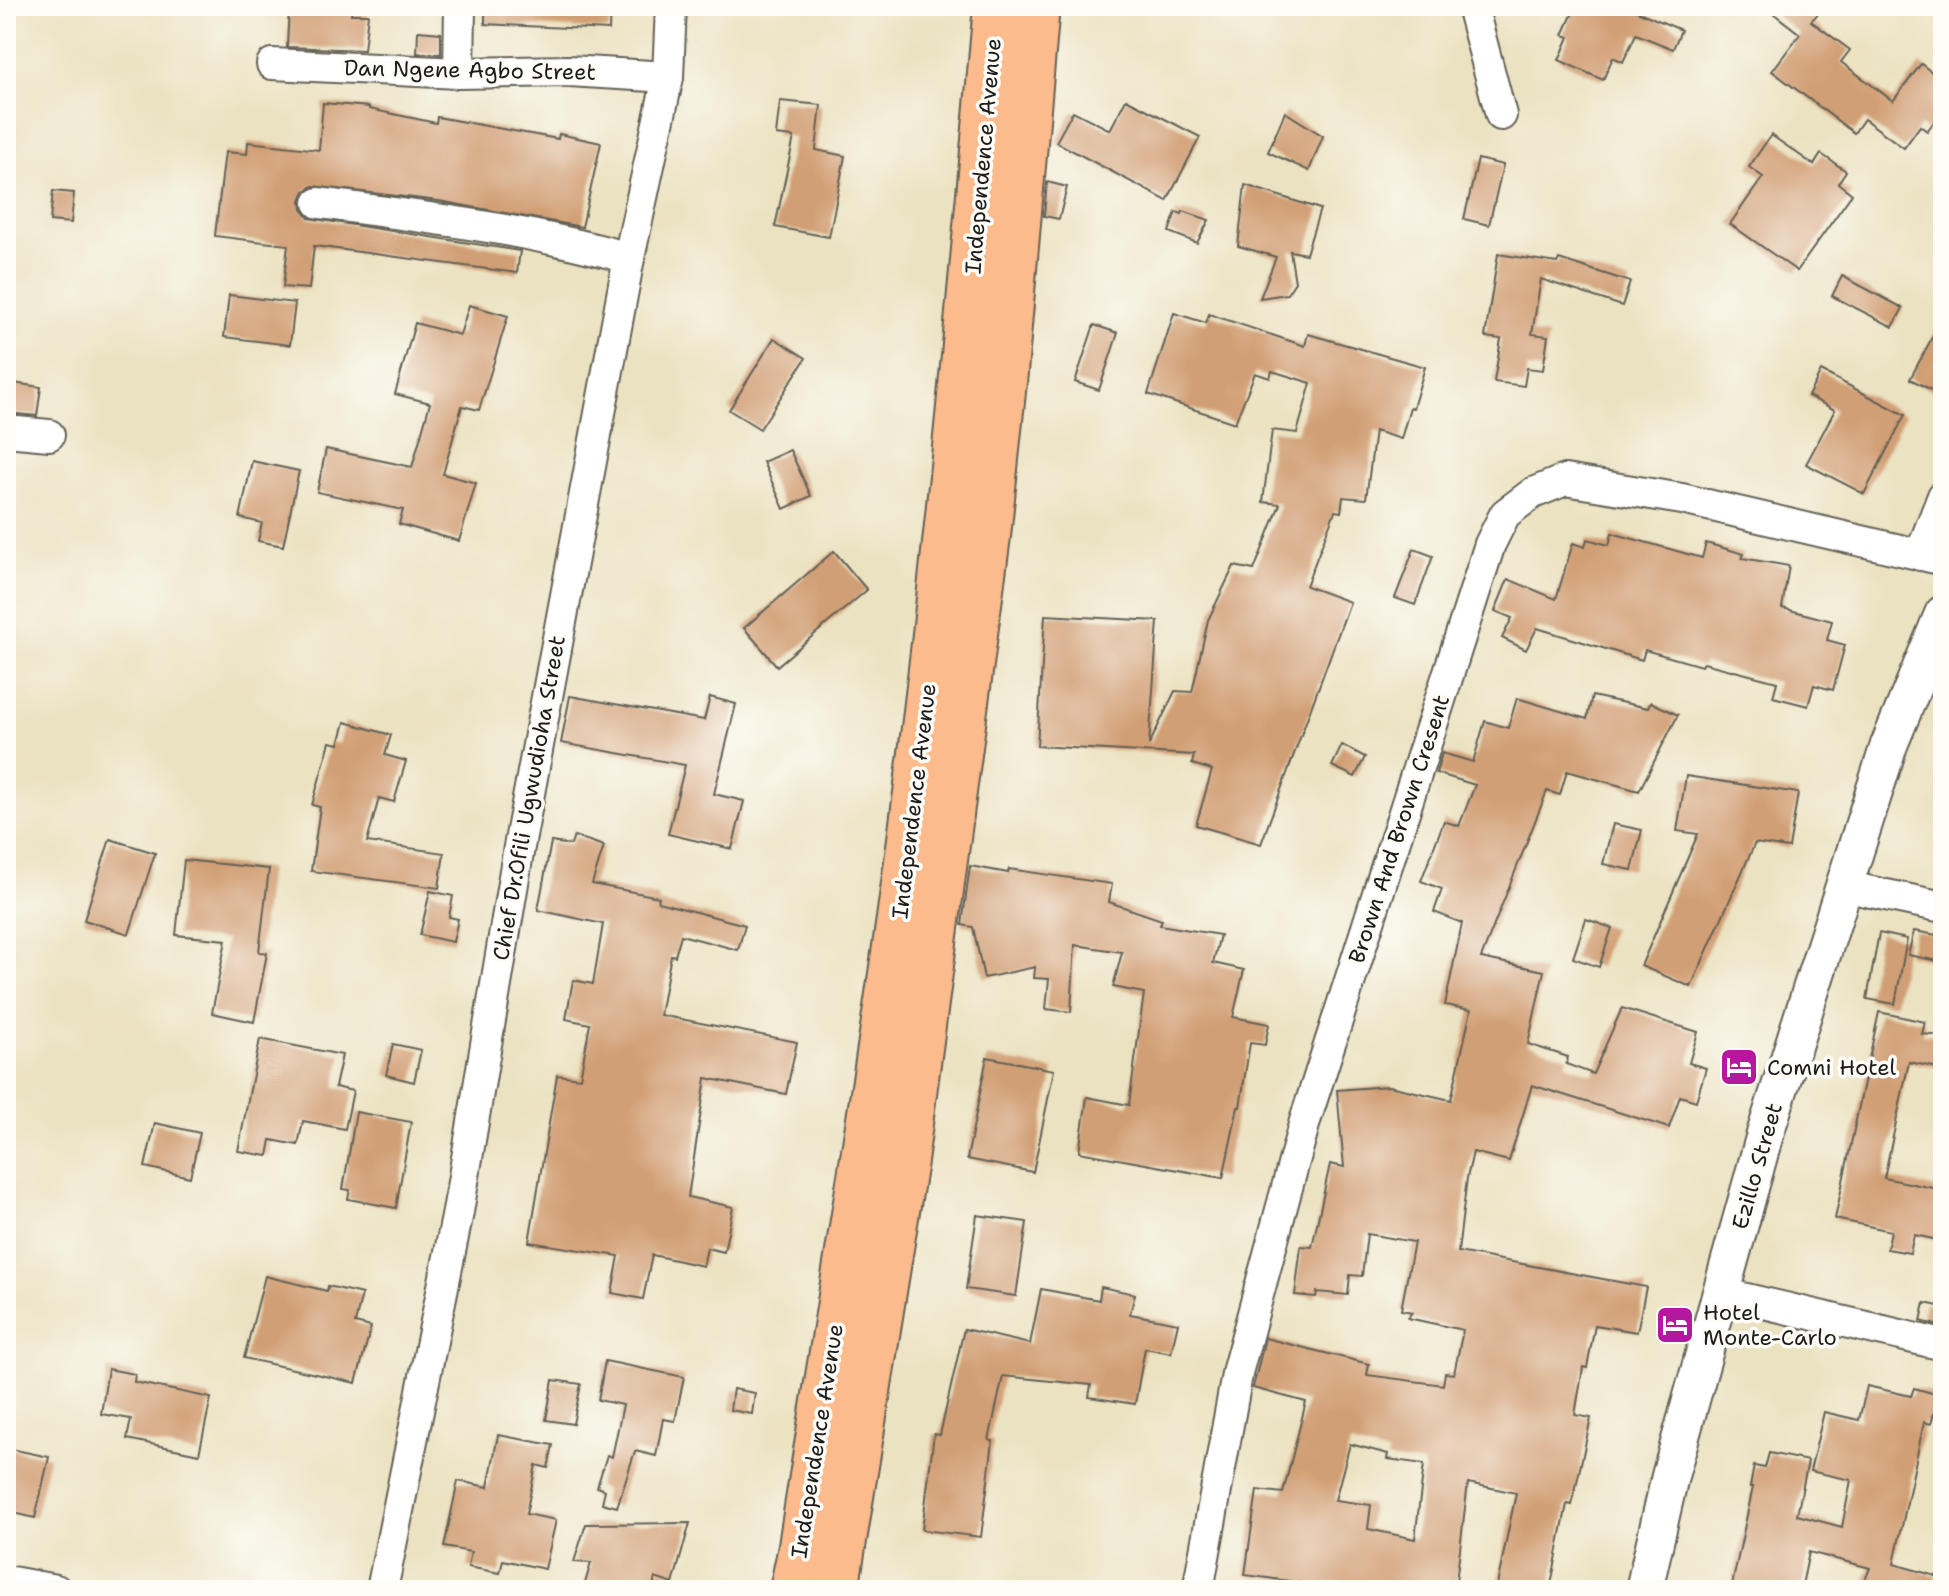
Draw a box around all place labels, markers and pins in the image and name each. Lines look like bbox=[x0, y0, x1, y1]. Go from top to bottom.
hotel icon: Comni Hotel bbox=[1718, 1046, 1760, 1088]
place label: Comni Hotel bbox=[1767, 1053, 1897, 1082]
place label: Hotel Monte-Carlo bbox=[1703, 1298, 1837, 1352]
hotel icon: Hotel Monte-Carlo bbox=[1654, 1304, 1696, 1346]

